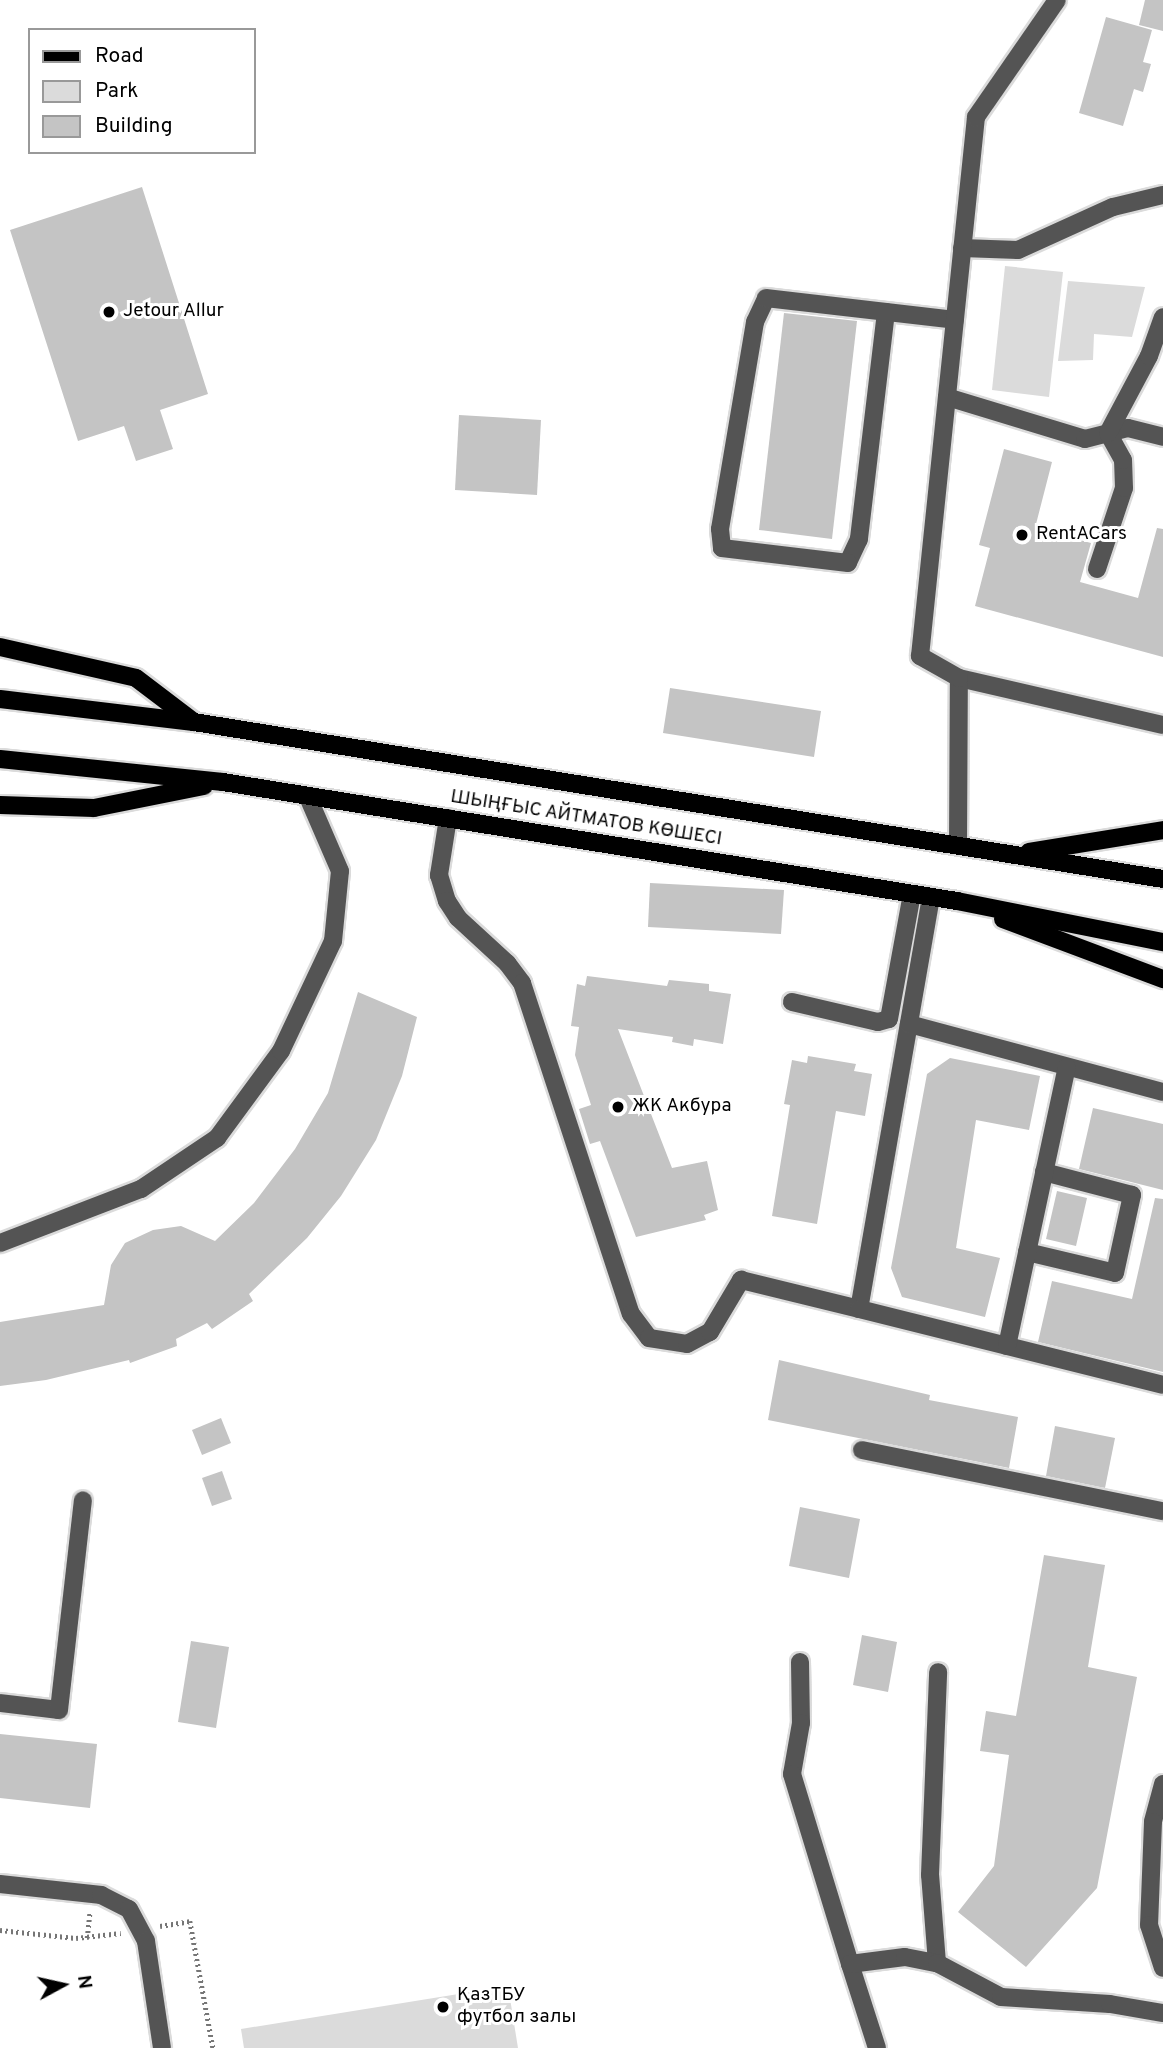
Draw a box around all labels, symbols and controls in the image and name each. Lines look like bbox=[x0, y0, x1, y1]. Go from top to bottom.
legend bbox=[28, 28, 256, 154]
text: Road bbox=[95, 43, 144, 70]
text: Park bbox=[95, 78, 138, 105]
text: Building bbox=[95, 113, 173, 140]
place label: Jetour Allur bbox=[123, 301, 225, 323]
marker: Jetour Allur bbox=[101, 304, 117, 320]
place label: RentACars bbox=[1036, 524, 1127, 546]
marker: RentACars bbox=[1014, 527, 1030, 543]
street label: ШЫҢҒЫС АЙТМАТОВ КӨШЕСІ bbox=[448, 786, 724, 852]
place label: ЖК Акбура bbox=[632, 1096, 732, 1118]
marker: ЖК Акбура bbox=[610, 1099, 626, 1115]
north arrow bbox=[28, 1950, 98, 2020]
text: N bbox=[71, 1974, 97, 1991]
place label: ҚазТБУ футбол залы bbox=[457, 1985, 576, 2029]
marker: ҚазТБУ футбол залы bbox=[435, 1999, 451, 2015]

